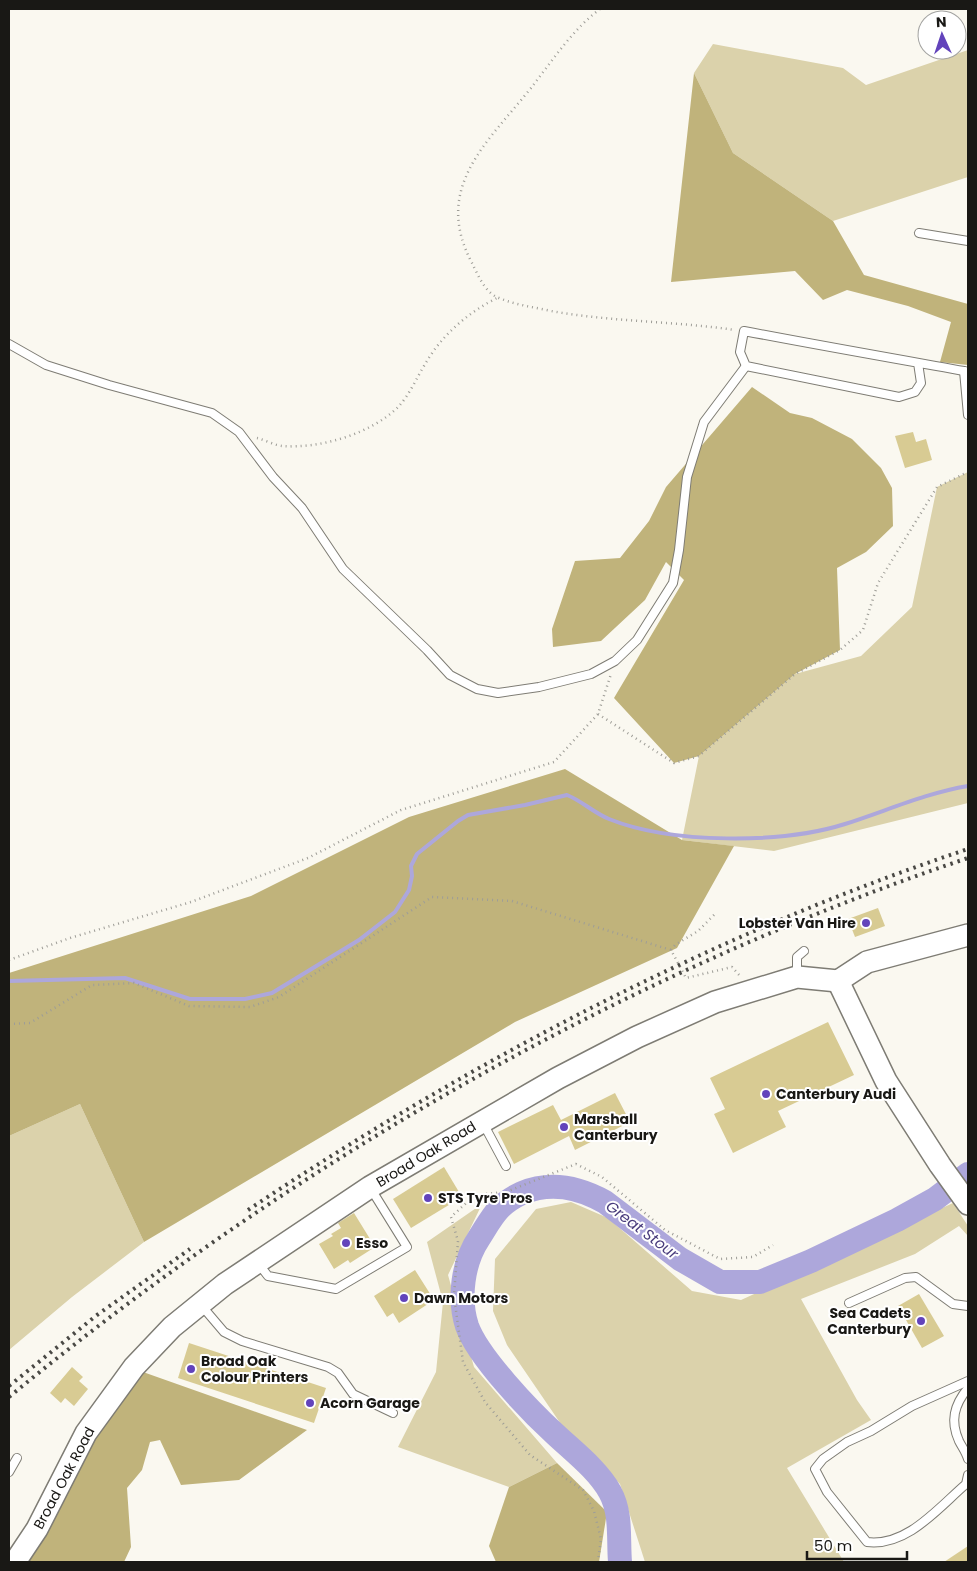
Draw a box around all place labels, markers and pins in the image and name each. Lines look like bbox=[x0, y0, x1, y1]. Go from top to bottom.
place label: Lobster Van Hire bbox=[739, 913, 856, 933]
marker: Lobster Van Hire bbox=[860, 917, 872, 929]
place label: Canterbury Audi bbox=[776, 1084, 896, 1104]
marker: Canterbury Audi bbox=[760, 1088, 772, 1100]
place label: Marshall Canterbury bbox=[574, 1109, 658, 1145]
marker: Marshall Canterbury bbox=[558, 1121, 570, 1133]
place label: STS Tyre Pros bbox=[438, 1188, 533, 1208]
marker: STS Tyre Pros bbox=[422, 1192, 434, 1204]
place label: Esso bbox=[356, 1233, 388, 1253]
marker: Esso bbox=[340, 1237, 352, 1249]
place label: Dawn Motors bbox=[414, 1288, 509, 1308]
marker: Dawn Motors bbox=[398, 1292, 410, 1304]
place label: Sea Cadets Canterbury bbox=[827, 1303, 911, 1339]
marker: Sea Cadets Canterbury bbox=[915, 1315, 927, 1327]
place label: Broad Oak Colour Printers bbox=[201, 1351, 309, 1387]
marker: Broad Oak Colour Printers bbox=[185, 1363, 197, 1375]
place label: Acorn Garage bbox=[320, 1393, 420, 1413]
marker: Acorn Garage bbox=[304, 1397, 316, 1409]

